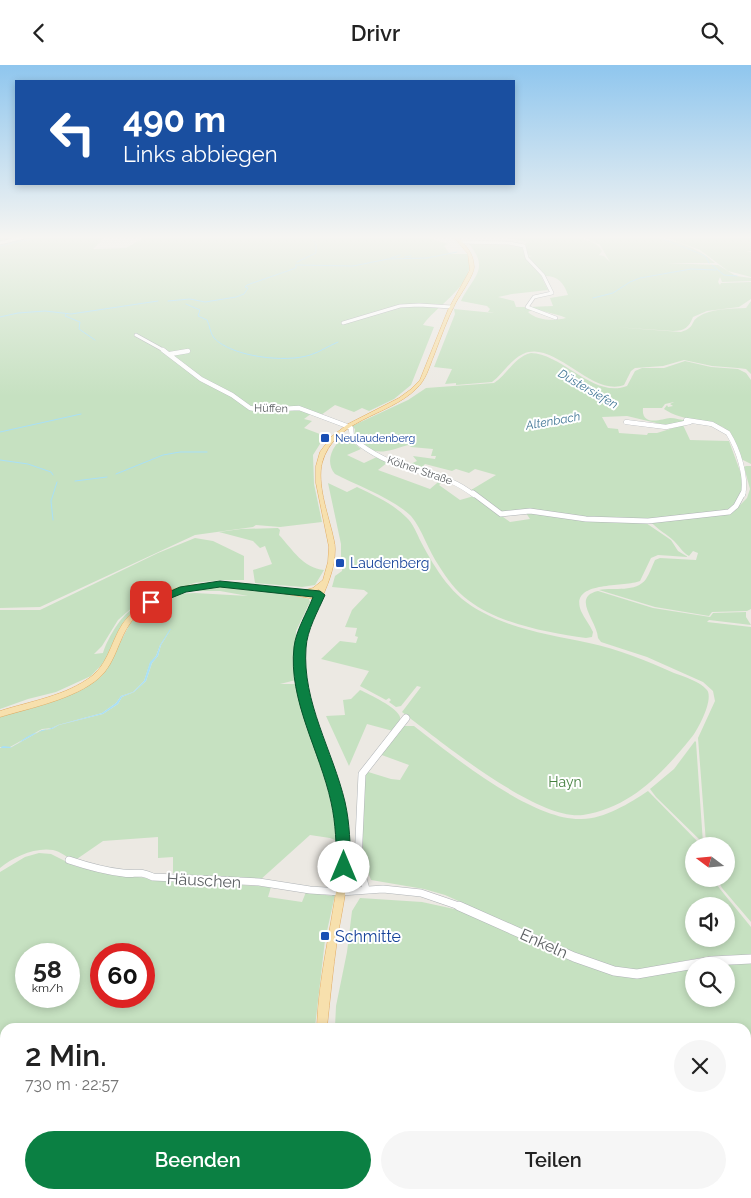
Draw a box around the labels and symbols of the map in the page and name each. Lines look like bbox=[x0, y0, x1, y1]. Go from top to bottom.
water label: Düstersiefen bbox=[556, 366, 621, 412]
street label: Hüffen bbox=[254, 402, 288, 415]
water label: Altenbach bbox=[524, 409, 582, 433]
marker: Neulaudenberg bbox=[319, 432, 331, 444]
place label: Neulaudenberg bbox=[335, 432, 415, 445]
street label: Kölner Straße bbox=[385, 453, 455, 488]
place label: Laudenberg bbox=[350, 555, 429, 571]
marker: Laudenberg bbox=[334, 557, 346, 569]
pin bbox=[130, 581, 172, 623]
park label: Hayn bbox=[548, 774, 582, 790]
north arrow bbox=[685, 837, 735, 887]
position arrow bbox=[317, 840, 369, 892]
street label: Häuschen bbox=[166, 869, 242, 892]
street label: Enkeln bbox=[517, 925, 571, 962]
place label: Schmitte bbox=[335, 927, 401, 946]
marker: Schmitte bbox=[319, 930, 331, 942]
speed limit sign: 60 bbox=[90, 943, 155, 1008]

